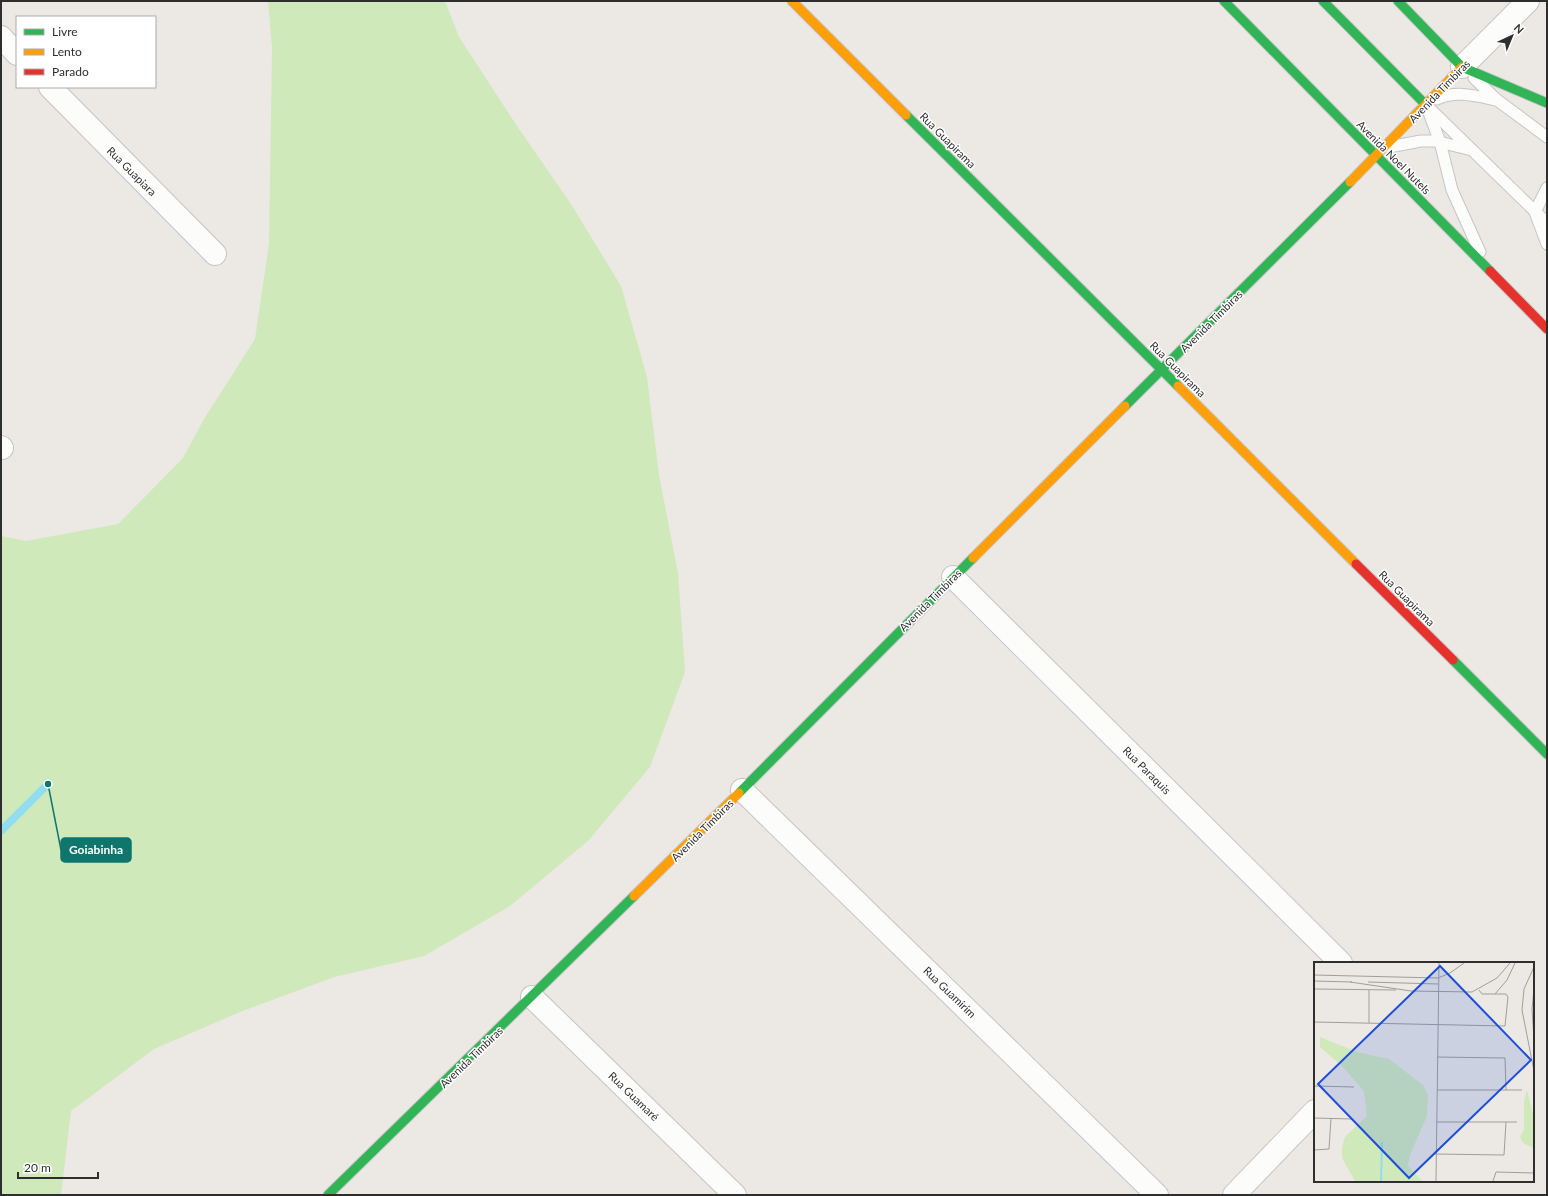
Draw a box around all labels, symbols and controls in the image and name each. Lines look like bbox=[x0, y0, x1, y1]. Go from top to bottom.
legend bbox=[16, 16, 156, 88]
north arrow bbox=[1492, 16, 1532, 56]
text: N bbox=[1512, 21, 1527, 36]
text: Livre bbox=[52, 24, 78, 39]
text: Lento bbox=[52, 44, 82, 59]
street label: Avenida Timbiras bbox=[1406, 57, 1472, 125]
text: Parado bbox=[52, 64, 89, 79]
street label: Rua Guapirama bbox=[917, 109, 979, 171]
street label: Avenida Noel Nutels bbox=[1354, 117, 1434, 197]
street label: Rua Guapiara bbox=[105, 144, 159, 198]
street label: Avenida Timbiras bbox=[1177, 287, 1245, 355]
street label: Rua Guapirama bbox=[1147, 338, 1209, 400]
street label: Avenida Timbiras bbox=[896, 566, 964, 634]
street label: Rua Guapirama bbox=[1376, 567, 1438, 629]
street label: Rua Paraquis bbox=[1120, 743, 1174, 797]
street label: Avenida Timbiras bbox=[668, 796, 736, 864]
callout: Goiabinha bbox=[61, 838, 131, 862]
text: Goiabinha bbox=[69, 842, 123, 857]
inset map bbox=[1314, 962, 1534, 1182]
street label: Rua Guamirim bbox=[921, 964, 979, 1020]
street label: Avenida Timbiras bbox=[437, 1024, 505, 1090]
street label: Rua Guamaré bbox=[606, 1069, 662, 1123]
scale bar bbox=[18, 1154, 98, 1180]
text: 20 m bbox=[24, 1160, 51, 1175]

